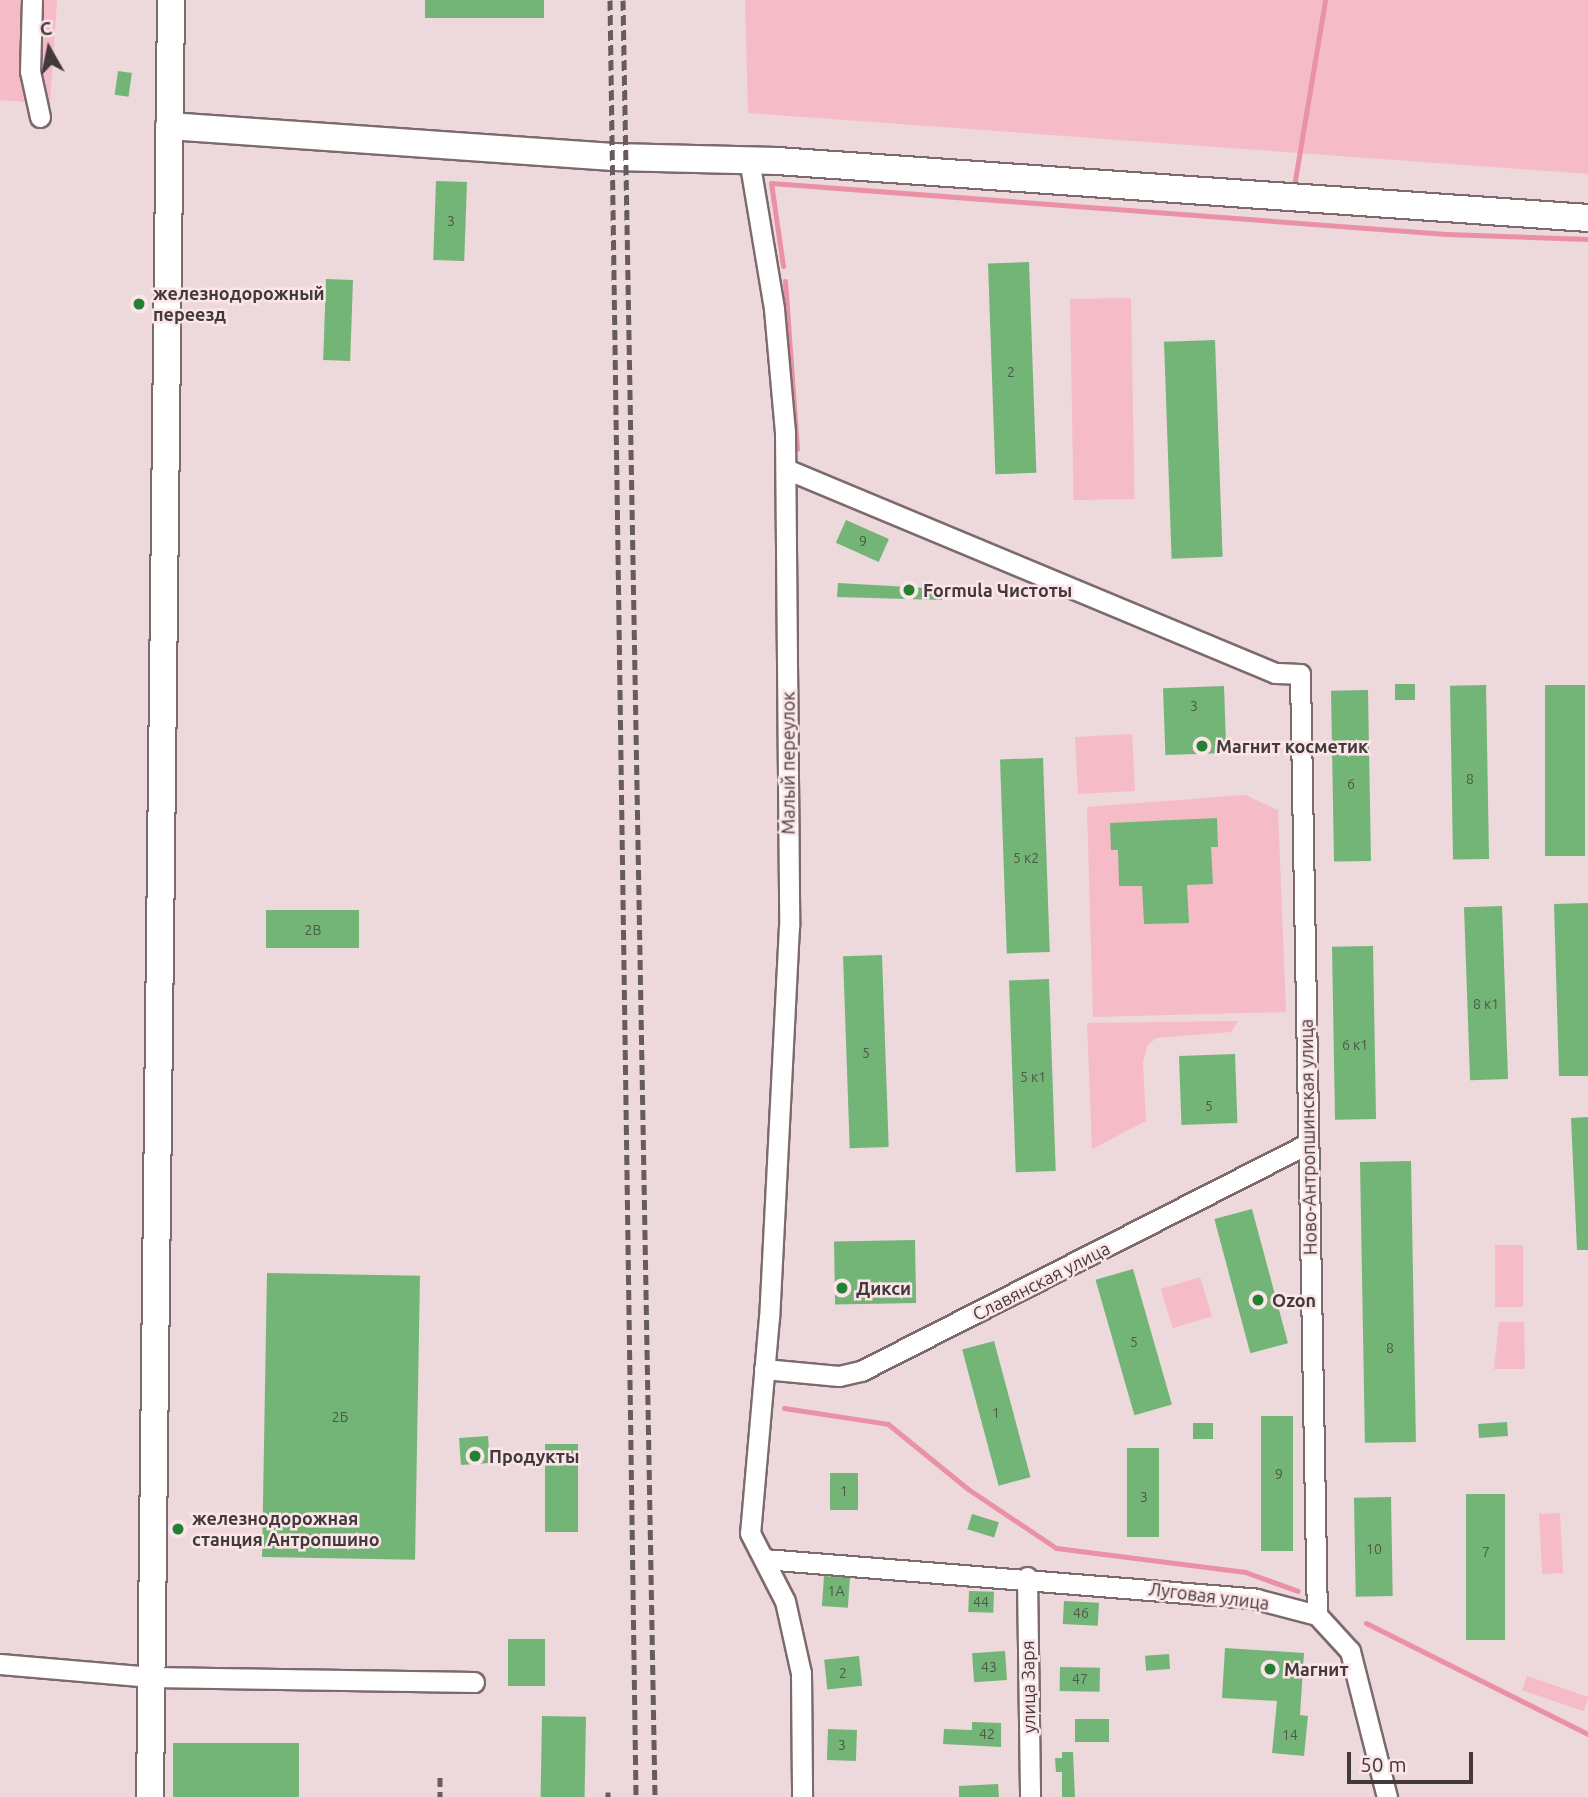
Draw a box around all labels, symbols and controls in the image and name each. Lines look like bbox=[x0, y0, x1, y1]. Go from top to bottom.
north arrow bbox=[14, 14, 84, 84]
text: С bbox=[38, 16, 53, 40]
house number: 3 bbox=[447, 213, 455, 229]
place label: железнодорожный переезд bbox=[153, 283, 325, 326]
marker: железнодорожный переезд bbox=[131, 296, 147, 312]
house number: 2 bbox=[1007, 364, 1015, 380]
house number: 9 bbox=[859, 533, 867, 549]
place label: Formula Чистоты bbox=[923, 579, 1072, 601]
marker: Formula Чистоты bbox=[901, 582, 917, 598]
street label: Малый переулок bbox=[777, 691, 799, 835]
house number: 3 bbox=[1190, 698, 1198, 714]
place label: Магнит косметик bbox=[1216, 735, 1368, 757]
marker: Магнит косметик bbox=[1194, 738, 1210, 754]
house number: 8 bbox=[1466, 771, 1474, 787]
house number: 6 bbox=[1347, 776, 1355, 792]
house number: 5 к2 bbox=[1013, 850, 1039, 866]
house number: 2В bbox=[305, 922, 321, 938]
house number: 8 к1 bbox=[1473, 996, 1499, 1012]
street label: Ново-Антропшинская улица bbox=[1295, 1019, 1321, 1255]
house number: 6 к1 bbox=[1342, 1037, 1368, 1053]
house number: 5 bbox=[862, 1045, 870, 1061]
house number: 5 к1 bbox=[1020, 1069, 1046, 1085]
house number: 5 bbox=[1205, 1098, 1213, 1114]
street label: Славянская улица bbox=[969, 1237, 1113, 1325]
place label: Дикси bbox=[856, 1277, 911, 1299]
marker: Дикси bbox=[834, 1280, 850, 1296]
place label: Ozon bbox=[1272, 1289, 1316, 1311]
marker: Ozon bbox=[1250, 1292, 1266, 1308]
house number: 5 bbox=[1130, 1334, 1138, 1350]
house number: 8 bbox=[1386, 1340, 1394, 1356]
house number: 1 bbox=[992, 1405, 1000, 1421]
house number: 2Б bbox=[332, 1409, 348, 1425]
place label: Продукты bbox=[489, 1445, 579, 1467]
marker: Продукты bbox=[467, 1448, 483, 1464]
house number: 9 bbox=[1275, 1466, 1283, 1482]
house number: 1 bbox=[840, 1483, 848, 1499]
house number: 3 bbox=[1140, 1489, 1148, 1505]
place label: железнодорожная станция Антропшино bbox=[192, 1508, 379, 1550]
marker: железнодорожная станция Антропшино bbox=[170, 1521, 186, 1537]
house number: 10 bbox=[1366, 1541, 1382, 1557]
house number: 7 bbox=[1482, 1544, 1490, 1560]
street label: Луговая улица bbox=[1148, 1578, 1270, 1614]
house number: 1А bbox=[828, 1583, 844, 1599]
house number: 44 bbox=[973, 1594, 989, 1610]
house number: 46 bbox=[1073, 1605, 1089, 1621]
street label: улица Заря bbox=[1016, 1640, 1040, 1734]
place label: Магнит bbox=[1284, 1658, 1348, 1680]
house number: 43 bbox=[981, 1659, 997, 1675]
marker: Магнит bbox=[1262, 1661, 1278, 1677]
house number: 2 bbox=[839, 1665, 847, 1681]
house number: 47 bbox=[1072, 1671, 1088, 1687]
house number: 42 bbox=[979, 1726, 995, 1742]
house number: 14 bbox=[1282, 1727, 1298, 1743]
house number: 3 bbox=[838, 1737, 846, 1753]
scale bar bbox=[1350, 1738, 1476, 1782]
text: 50 m bbox=[1360, 1752, 1407, 1776]

